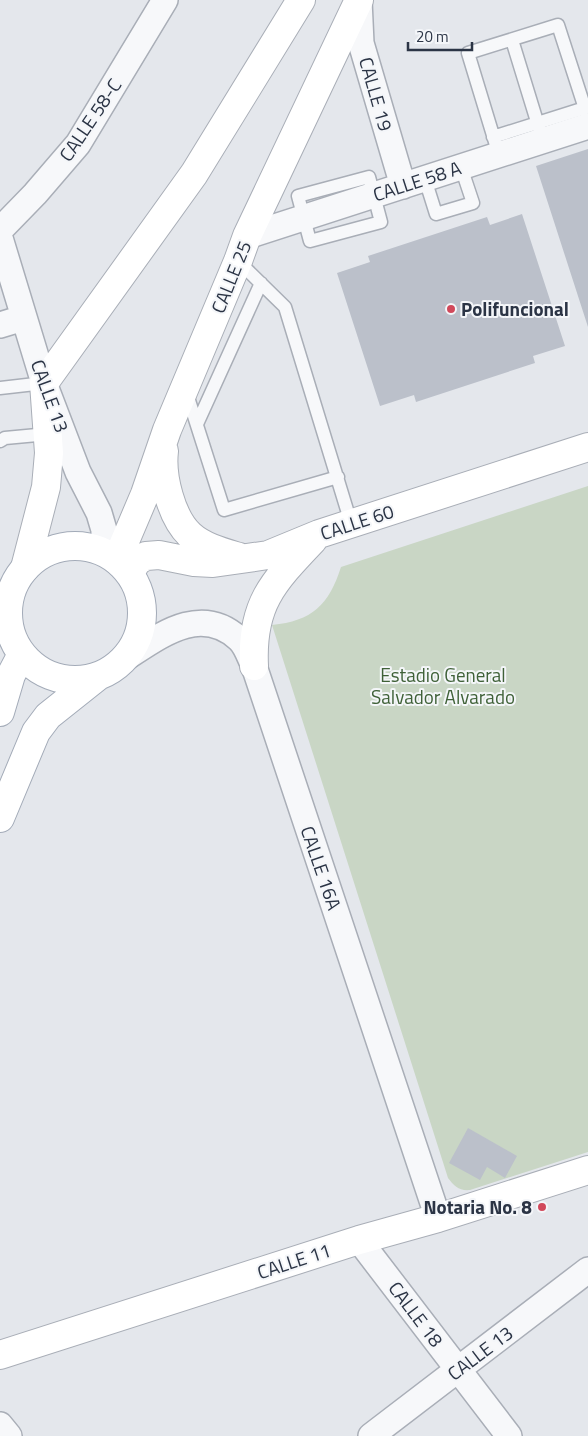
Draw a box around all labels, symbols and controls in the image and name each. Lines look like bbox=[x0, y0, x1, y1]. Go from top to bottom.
scale bar bbox=[408, 20, 472, 52]
text: 20 m bbox=[416, 25, 449, 48]
street label: CALLE 19 bbox=[352, 53, 401, 134]
street label: CALLE 58-C bbox=[51, 72, 128, 167]
street label: CALLE 58 A bbox=[369, 153, 465, 208]
street label: CALLE 25 bbox=[203, 236, 258, 317]
place label: Polifuncional bbox=[461, 294, 569, 323]
marker: Polifuncional bbox=[445, 303, 457, 315]
street label: CALLE 13 bbox=[24, 355, 77, 436]
street label: CALLE 60 bbox=[316, 496, 397, 547]
park label: Estadio General Salvador Alvarado bbox=[371, 660, 515, 711]
street label: CALLE 16A bbox=[294, 822, 349, 914]
place label: Notaria No. 8 bbox=[424, 1192, 532, 1221]
marker: Notaria No. 8 bbox=[536, 1201, 548, 1213]
street label: CALLE 11 bbox=[253, 1235, 334, 1286]
street label: CALLE 18 bbox=[382, 1275, 451, 1353]
street label: CALLE 13 bbox=[441, 1318, 519, 1387]

